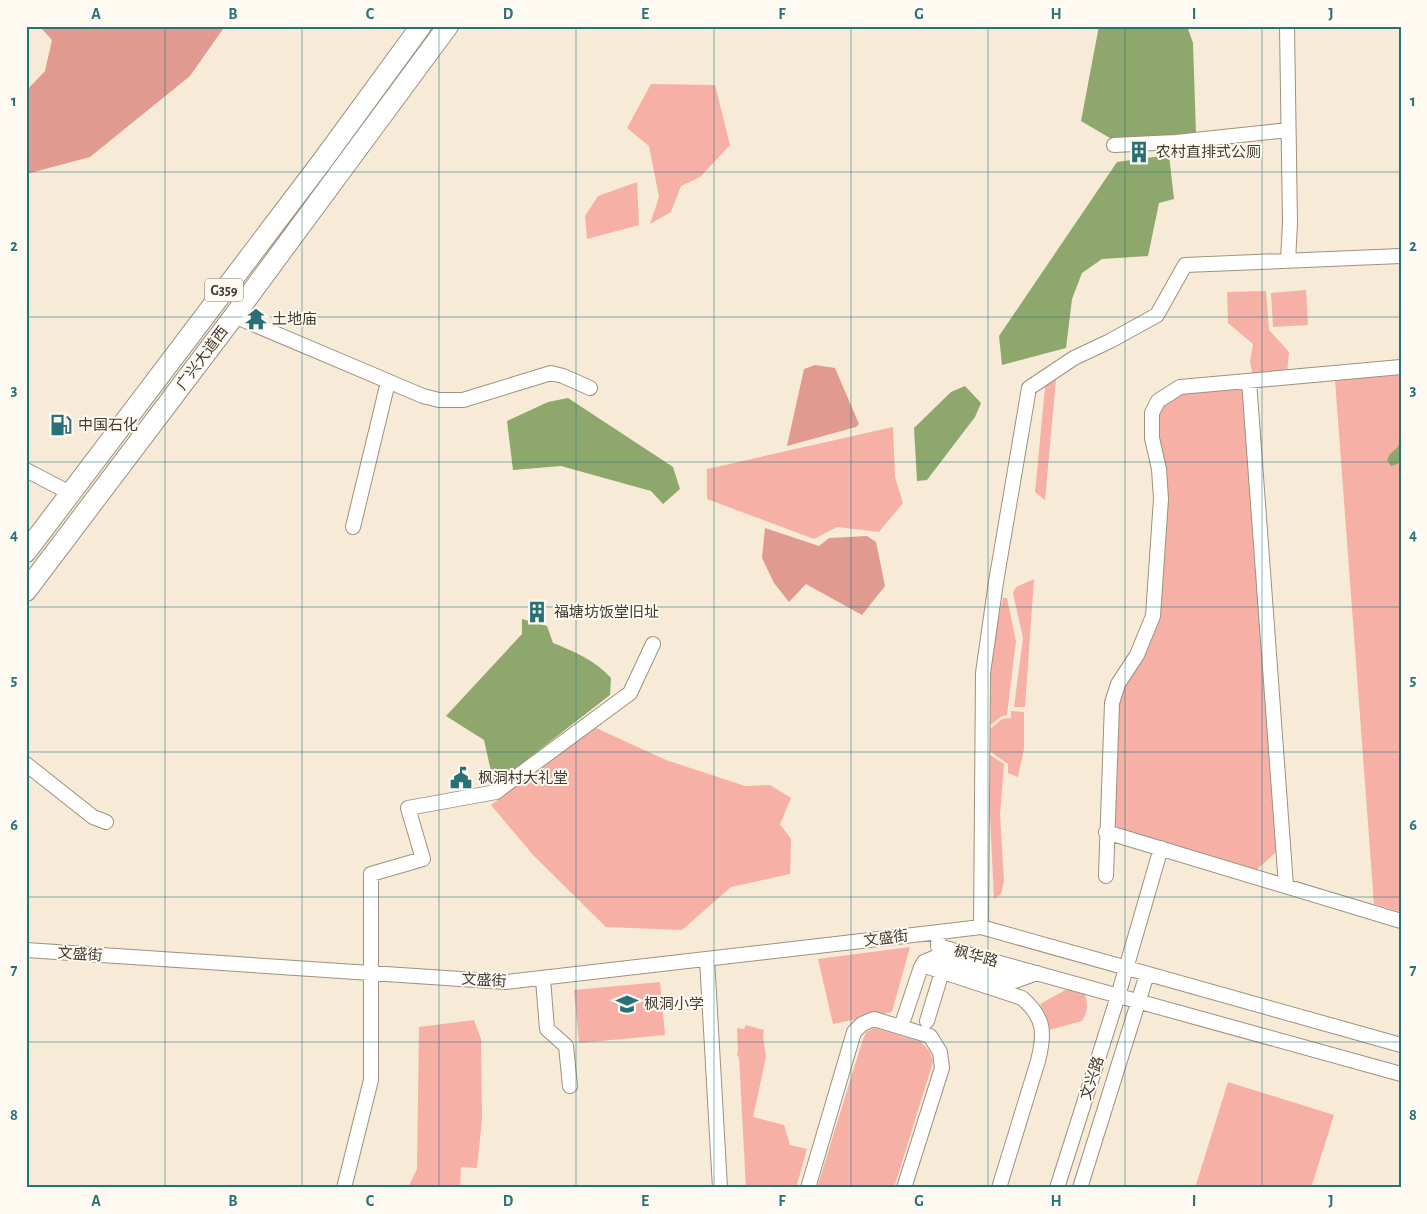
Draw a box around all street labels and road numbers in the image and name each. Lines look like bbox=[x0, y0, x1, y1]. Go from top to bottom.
road number: G359 bbox=[205, 278, 243, 302]
street label: 广兴大道西 bbox=[173, 323, 231, 393]
street label: 文盛街 bbox=[863, 926, 909, 949]
street label: 枫华路 bbox=[952, 941, 1000, 970]
street label: 文盛街 bbox=[57, 943, 103, 964]
street label: 文盛街 bbox=[461, 970, 507, 989]
street label: 文兴路 bbox=[1077, 1054, 1107, 1102]

